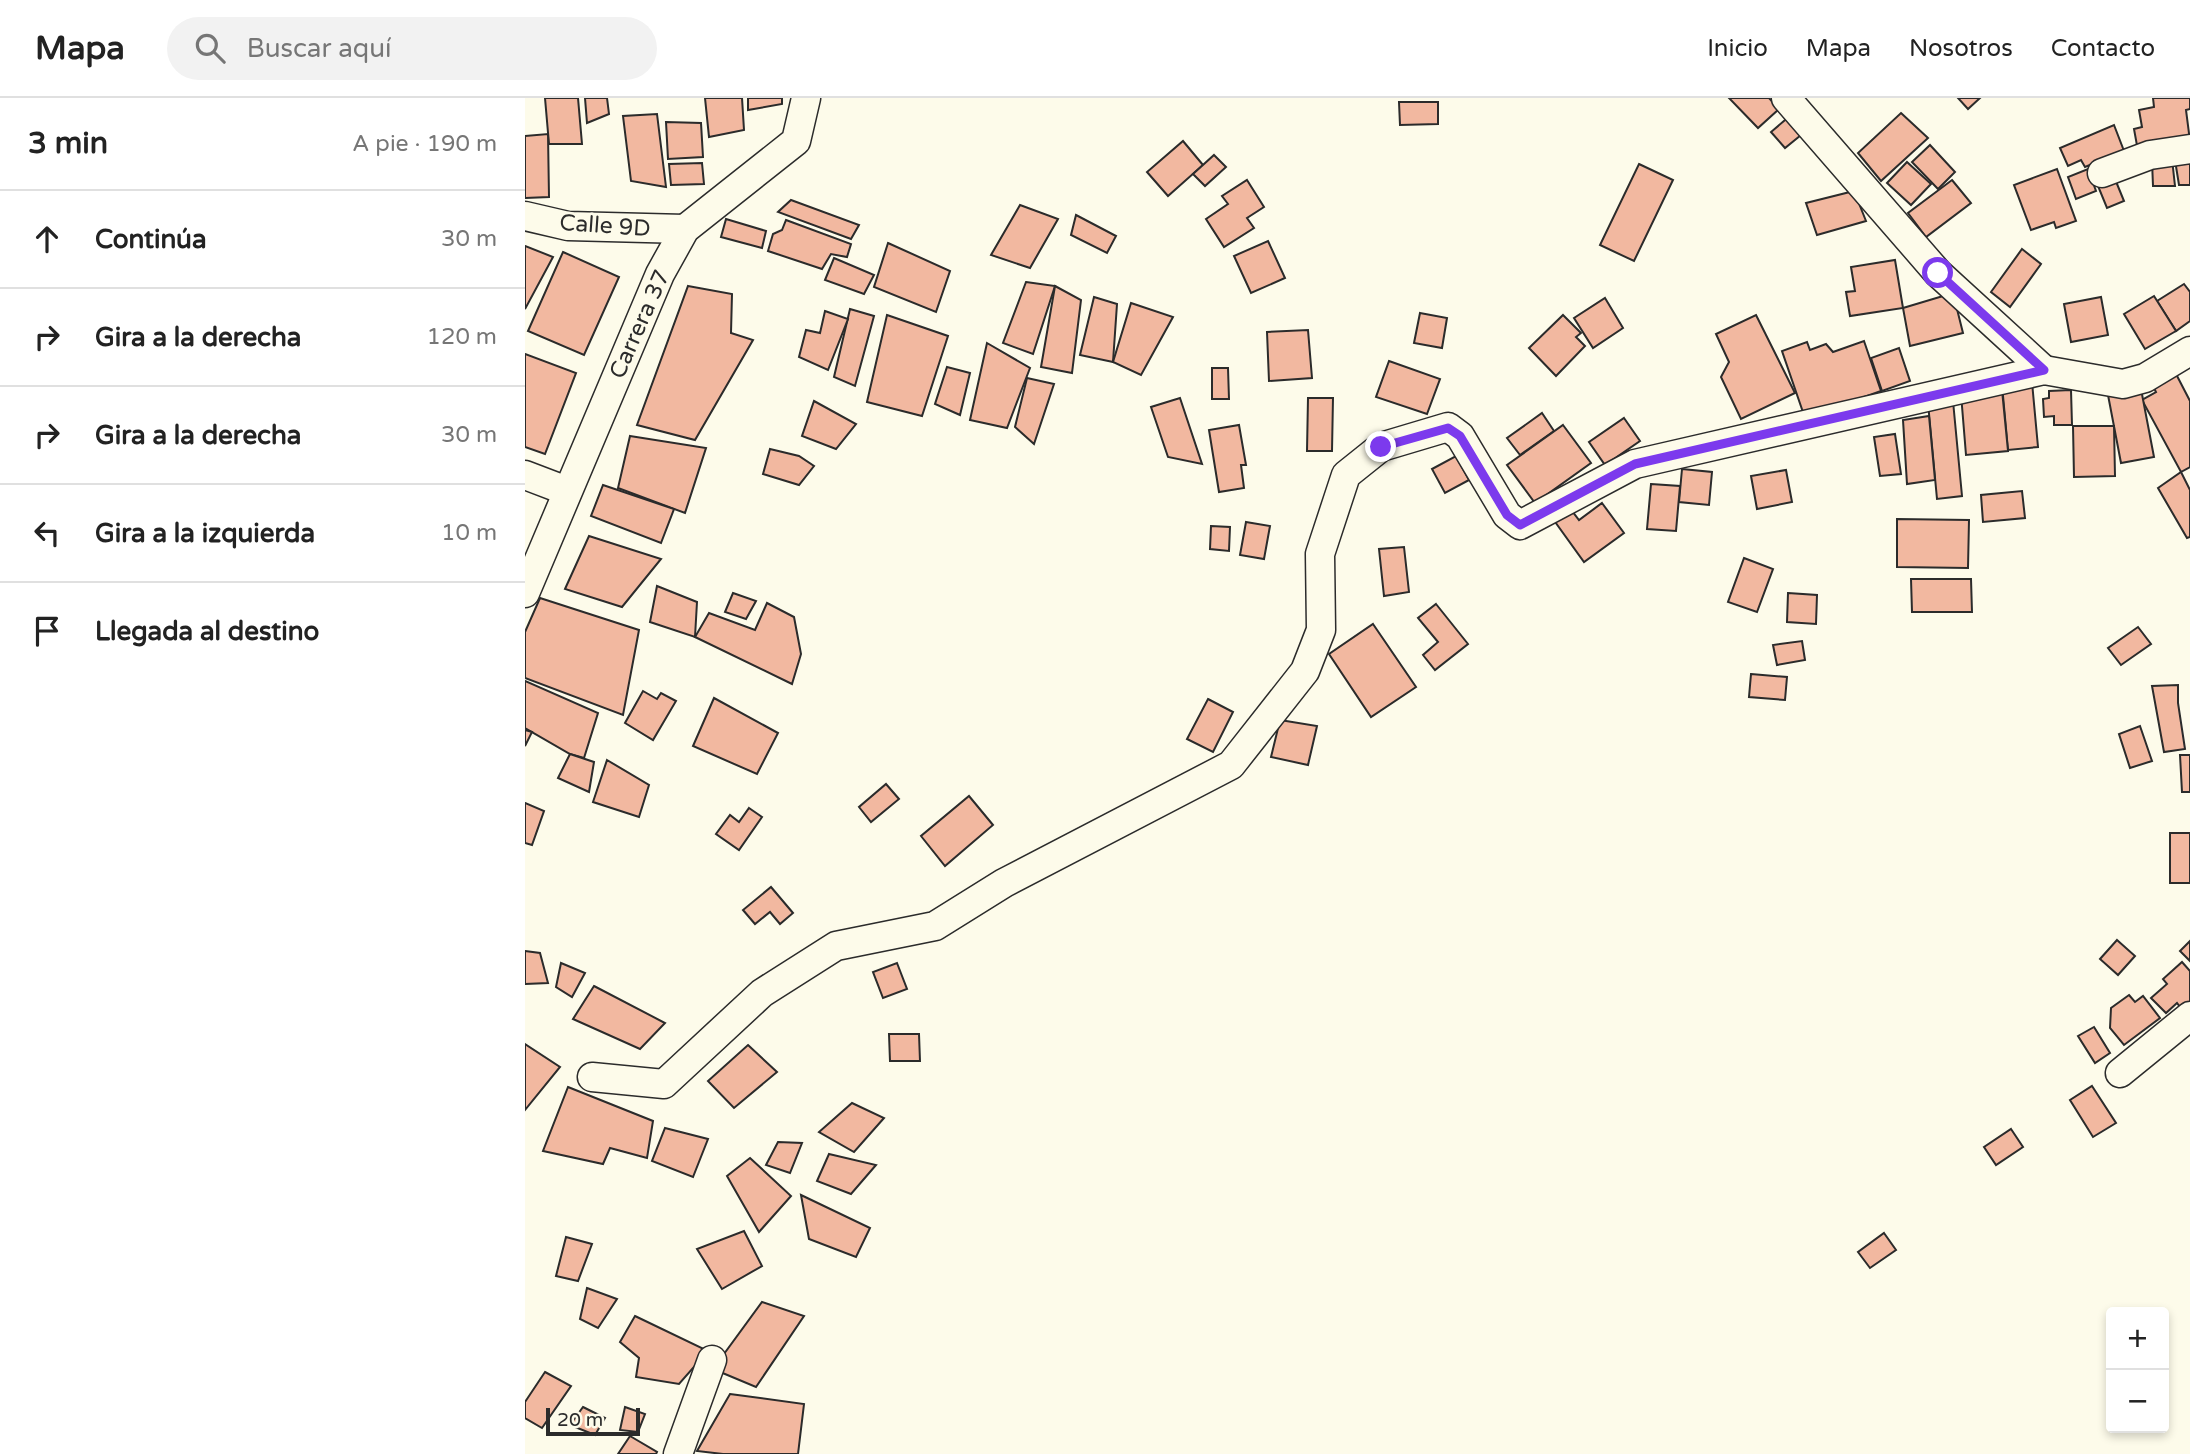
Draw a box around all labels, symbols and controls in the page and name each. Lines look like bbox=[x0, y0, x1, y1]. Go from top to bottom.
search box bbox=[167, 17, 657, 80]
text: Mapa bbox=[35, 29, 125, 68]
icon: search bbox=[191, 29, 229, 67]
text: Buscar aquí bbox=[247, 33, 391, 64]
text: Inicio bbox=[1707, 34, 1768, 63]
text: Mapa bbox=[1806, 34, 1871, 63]
text: Nosotros bbox=[1909, 34, 2013, 63]
text: Contacto bbox=[2051, 34, 2155, 63]
text: 3 min bbox=[28, 125, 108, 162]
text: A pie · 190 m bbox=[352, 130, 497, 158]
street label: Calle 9D bbox=[559, 209, 651, 243]
icon: ahead bbox=[28, 220, 66, 258]
text: Continúa bbox=[95, 224, 207, 255]
text: 30 m bbox=[441, 225, 497, 253]
route start bbox=[1922, 257, 1953, 288]
street label: Carrera 37 bbox=[604, 266, 676, 383]
icon: right bbox=[28, 318, 66, 356]
text: Gira a la derecha bbox=[95, 322, 301, 353]
text: 120 m bbox=[427, 323, 497, 351]
icon: right bbox=[28, 416, 66, 454]
text: Gira a la derecha bbox=[95, 420, 301, 451]
text: 30 m bbox=[441, 421, 497, 449]
route end bbox=[1365, 431, 1396, 462]
icon: left bbox=[28, 514, 66, 552]
text: Gira a la izquierda bbox=[95, 518, 315, 549]
text: 10 m bbox=[441, 519, 497, 547]
icon: arrive bbox=[28, 612, 66, 650]
text: Llegada al destino bbox=[95, 616, 319, 647]
map controls bbox=[2106, 1307, 2169, 1433]
button: + bbox=[2106, 1307, 2169, 1370]
button: − bbox=[2106, 1370, 2169, 1433]
scale bar bbox=[546, 1405, 641, 1437]
text: 20 m bbox=[557, 1409, 603, 1431]

